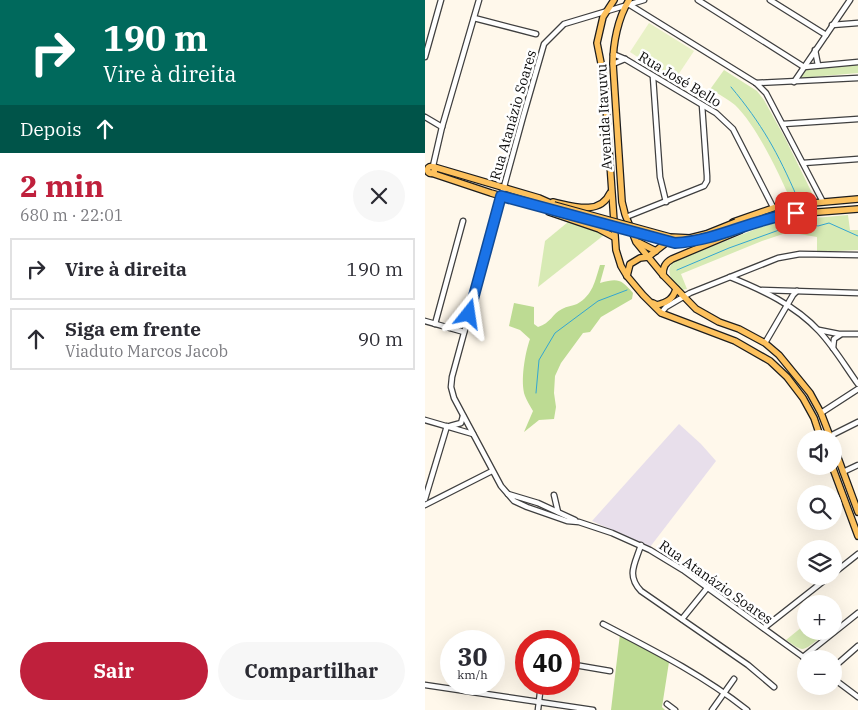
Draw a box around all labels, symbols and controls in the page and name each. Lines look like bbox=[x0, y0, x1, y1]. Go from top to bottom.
text: 190 m bbox=[103, 15, 208, 61]
icon: right bbox=[20, 20, 85, 85]
street label: Rua José Bello bbox=[635, 47, 725, 111]
street label: Rua Atanázio Soares bbox=[486, 48, 540, 182]
text: Vire à direita bbox=[103, 59, 236, 88]
street label: Avenida Itavuvu bbox=[592, 63, 616, 171]
icon: ahead bbox=[91, 115, 119, 143]
text: Depois bbox=[20, 117, 81, 141]
text: 2 min bbox=[20, 166, 104, 205]
button: close bbox=[353, 170, 405, 222]
pin bbox=[775, 192, 817, 234]
icon: arrive bbox=[782, 199, 810, 227]
text: 680 m · 22:01 bbox=[20, 205, 123, 225]
icon: right bbox=[22, 255, 50, 283]
text: Vire à direita bbox=[65, 257, 187, 281]
text: 190 m bbox=[346, 257, 403, 281]
position arrow bbox=[442, 287, 494, 339]
text: Siga em frente bbox=[65, 317, 201, 341]
icon: ahead bbox=[22, 325, 50, 353]
text: 90 m bbox=[358, 327, 403, 351]
text: Viaduto Marcos Jacob bbox=[65, 341, 228, 361]
map controls bbox=[797, 430, 842, 695]
button: sound bbox=[797, 430, 842, 475]
button: search bbox=[797, 485, 842, 530]
street label: Rua Atanázio Soares bbox=[656, 536, 776, 628]
button: layers bbox=[797, 540, 842, 585]
button: + bbox=[797, 595, 842, 640]
speed limit sign: 40 bbox=[515, 630, 580, 695]
text: 30 bbox=[457, 640, 488, 673]
button: Sair bbox=[20, 642, 208, 700]
button: Compartilhar bbox=[218, 642, 405, 700]
button: − bbox=[797, 650, 842, 695]
text: km/h bbox=[457, 667, 488, 682]

